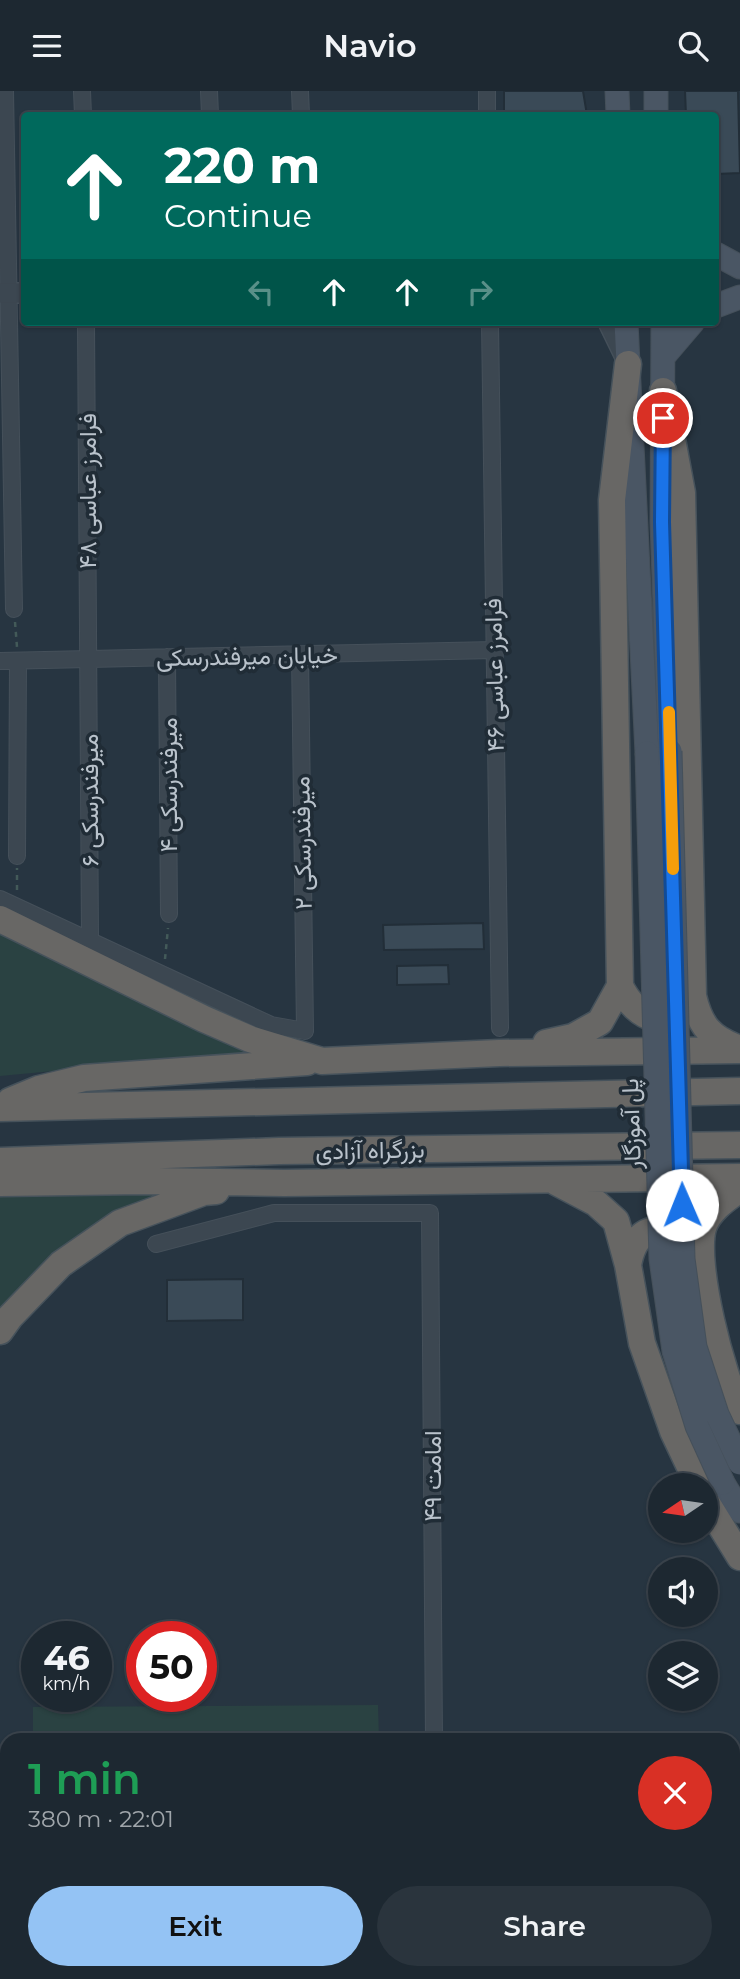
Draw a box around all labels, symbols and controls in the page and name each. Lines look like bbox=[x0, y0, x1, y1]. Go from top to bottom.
text: Navio bbox=[323, 26, 417, 65]
icon: menu bbox=[28, 27, 66, 65]
icon: search bbox=[674, 27, 712, 65]
text: 220 m bbox=[164, 136, 320, 195]
icon: ahead bbox=[49, 140, 140, 231]
text: Continue bbox=[164, 196, 312, 235]
icon: left bbox=[242, 273, 280, 311]
icon: ahead bbox=[315, 273, 353, 311]
icon: ahead bbox=[388, 273, 426, 311]
icon: right bbox=[461, 273, 499, 311]
pin bbox=[633, 388, 693, 448]
icon: arrive bbox=[644, 399, 682, 437]
street label: فرامرز عباسی ۴۸ bbox=[73, 413, 103, 569]
street label: فرامرز عباسی ۴۶ bbox=[478, 598, 511, 752]
street label: خیابان میرفندرسکی bbox=[156, 640, 338, 673]
street label: میرفندرسکی ۴ bbox=[154, 718, 184, 852]
street label: میرفندرسکی ۶ bbox=[75, 734, 105, 866]
street label: میرفندرسکی ۲ bbox=[286, 776, 319, 910]
street label: پل آموزگار bbox=[615, 1078, 649, 1171]
street label: بزرگراه آزادی bbox=[315, 1135, 425, 1166]
position arrow bbox=[645, 1168, 719, 1242]
street label: امامت ۴۹ bbox=[418, 1430, 447, 1522]
north arrow bbox=[648, 1473, 718, 1543]
map controls bbox=[648, 1473, 718, 1711]
button: sound bbox=[648, 1557, 718, 1627]
speed limit sign: 50 bbox=[126, 1621, 217, 1712]
text: 46 bbox=[43, 1636, 90, 1679]
button: layers bbox=[648, 1641, 718, 1711]
text: km/h bbox=[42, 1673, 91, 1695]
text: 1 min bbox=[28, 1753, 141, 1805]
button: close bbox=[638, 1756, 712, 1830]
text: 380 m · 22:01 bbox=[28, 1805, 174, 1833]
button: Exit bbox=[28, 1886, 363, 1966]
button: Share bbox=[377, 1886, 712, 1966]

